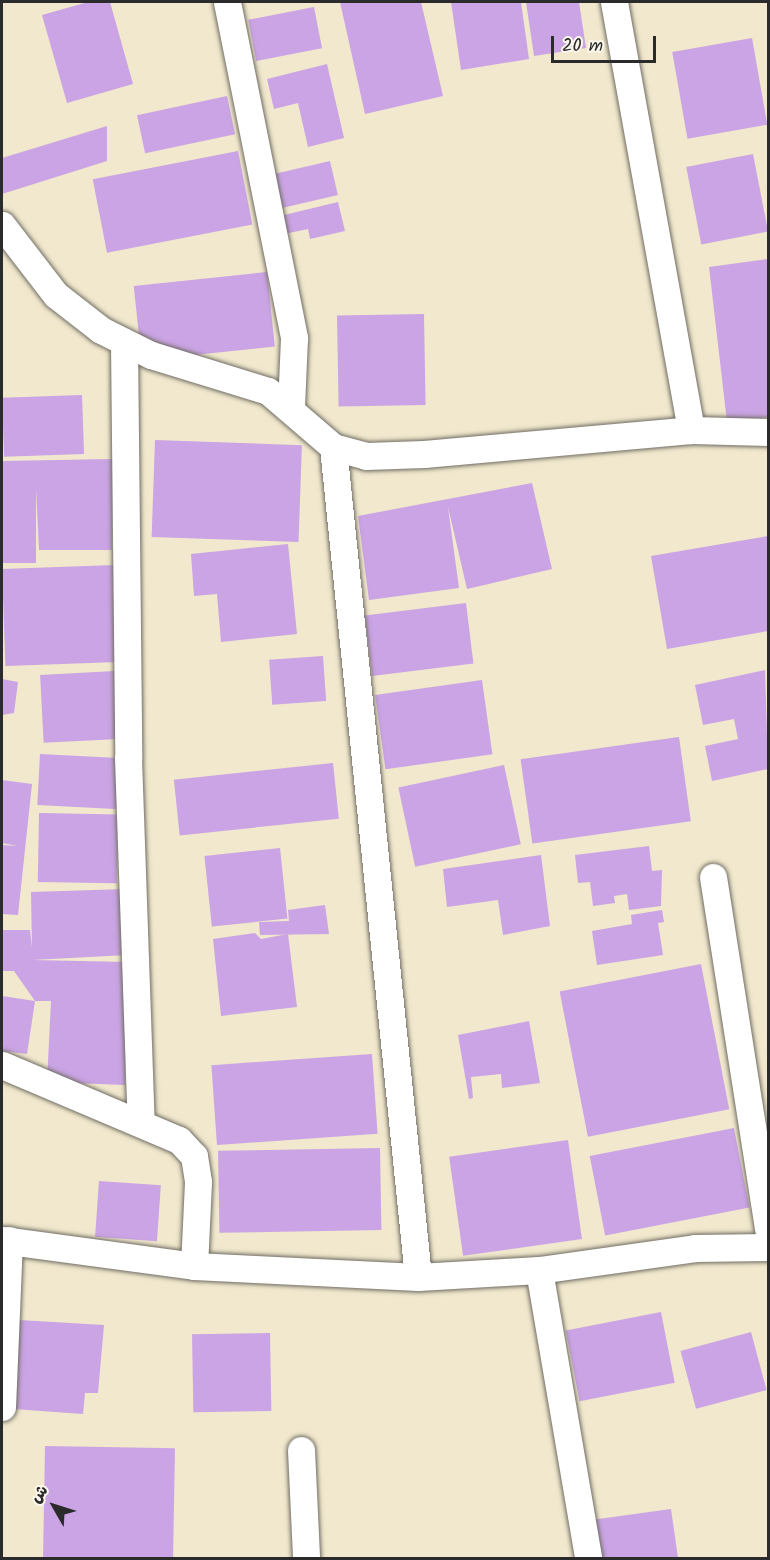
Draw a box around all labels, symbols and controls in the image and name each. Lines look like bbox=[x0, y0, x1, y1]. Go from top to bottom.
scale bar bbox=[554, 24, 659, 62]
text: 20 m bbox=[562, 32, 603, 61]
north arrow bbox=[24, 1476, 84, 1536]
text: ش bbox=[24, 1480, 55, 1509]

